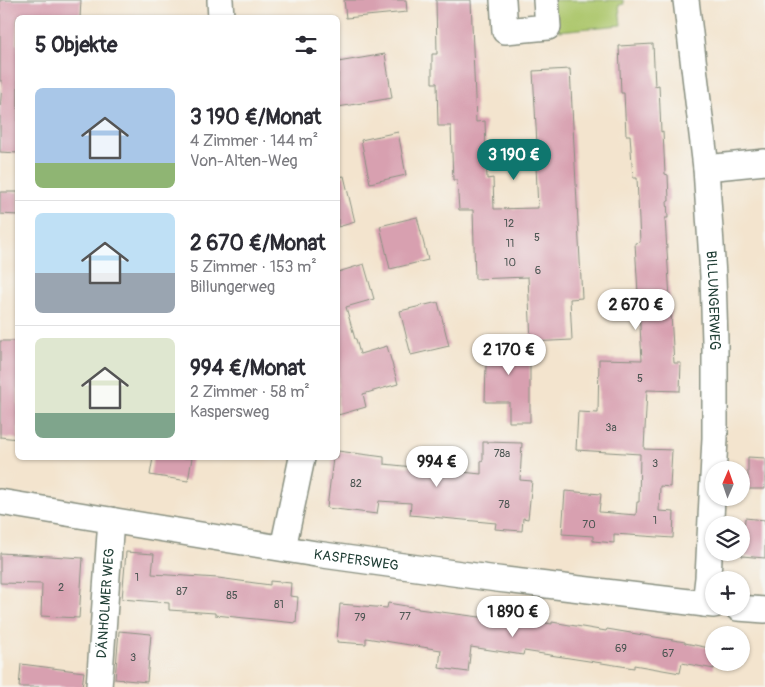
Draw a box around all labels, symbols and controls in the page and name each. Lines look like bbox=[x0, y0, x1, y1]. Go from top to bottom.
icon: filters bbox=[292, 31, 320, 59]
text: 5 Objekte bbox=[35, 32, 117, 59]
text: 3 190 €/Monat bbox=[190, 104, 321, 131]
icon: home bbox=[75, 108, 135, 168]
text: 4 Zimmer · 144 m² bbox=[190, 131, 318, 151]
pin: 3 190 € bbox=[468, 138, 560, 181]
text: 3 190 € bbox=[488, 145, 540, 165]
text: Von-Alten-Weg bbox=[190, 151, 298, 171]
house number: 12 bbox=[504, 217, 514, 230]
text: 2 670 €/Monat bbox=[190, 230, 325, 257]
house number: 5 bbox=[534, 231, 540, 244]
icon: home bbox=[75, 233, 135, 293]
house number: 11 bbox=[506, 237, 514, 250]
street label: BILLUNGERWEG bbox=[703, 250, 724, 350]
house number: 10 bbox=[504, 256, 516, 269]
text: 5 Zimmer · 153 m² bbox=[190, 257, 317, 277]
house number: 6 bbox=[535, 264, 541, 277]
text: Billungerweg bbox=[190, 277, 275, 297]
pin: 2 670 € bbox=[590, 288, 682, 331]
text: 2 670 € bbox=[609, 295, 664, 315]
pin: 2 170 € bbox=[463, 334, 555, 376]
text: 2 170 € bbox=[483, 340, 535, 360]
text: 994 €/Monat bbox=[190, 355, 305, 382]
icon: home bbox=[75, 358, 135, 418]
house number: 5 bbox=[637, 372, 643, 385]
text: 2 Zimmer · 58 m² bbox=[190, 382, 310, 402]
text: Kaspersweg bbox=[190, 402, 269, 422]
house number: 3a bbox=[605, 421, 617, 434]
pin: 994 € bbox=[402, 446, 472, 488]
house number: 78a bbox=[494, 447, 510, 460]
text: 994 € bbox=[417, 452, 457, 472]
house number: 3 bbox=[652, 457, 658, 470]
north arrow bbox=[705, 461, 750, 506]
map controls bbox=[705, 461, 750, 671]
house number: 82 bbox=[350, 477, 362, 490]
house number: 78 bbox=[498, 498, 510, 511]
house number: 1 bbox=[653, 514, 657, 527]
button: layers bbox=[705, 516, 750, 561]
house number: 70 bbox=[582, 518, 596, 531]
street label: KASPERSWEG bbox=[313, 545, 400, 574]
street label: DÄNHOLMER WEG bbox=[93, 548, 117, 659]
house number: 1 bbox=[135, 571, 139, 584]
button: + bbox=[705, 571, 750, 616]
house number: 2 bbox=[58, 581, 64, 594]
house number: 87 bbox=[176, 585, 188, 598]
house number: 85 bbox=[226, 589, 238, 602]
pin: 1 890 € bbox=[467, 596, 559, 638]
house number: 81 bbox=[274, 598, 284, 611]
text: 1 890 € bbox=[488, 602, 539, 622]
house number: 77 bbox=[399, 610, 411, 623]
house number: 79 bbox=[354, 611, 366, 624]
button: − bbox=[705, 626, 750, 671]
house number: 69 bbox=[615, 642, 627, 655]
house number: 67 bbox=[662, 647, 674, 660]
house number: 3 bbox=[130, 651, 136, 664]

